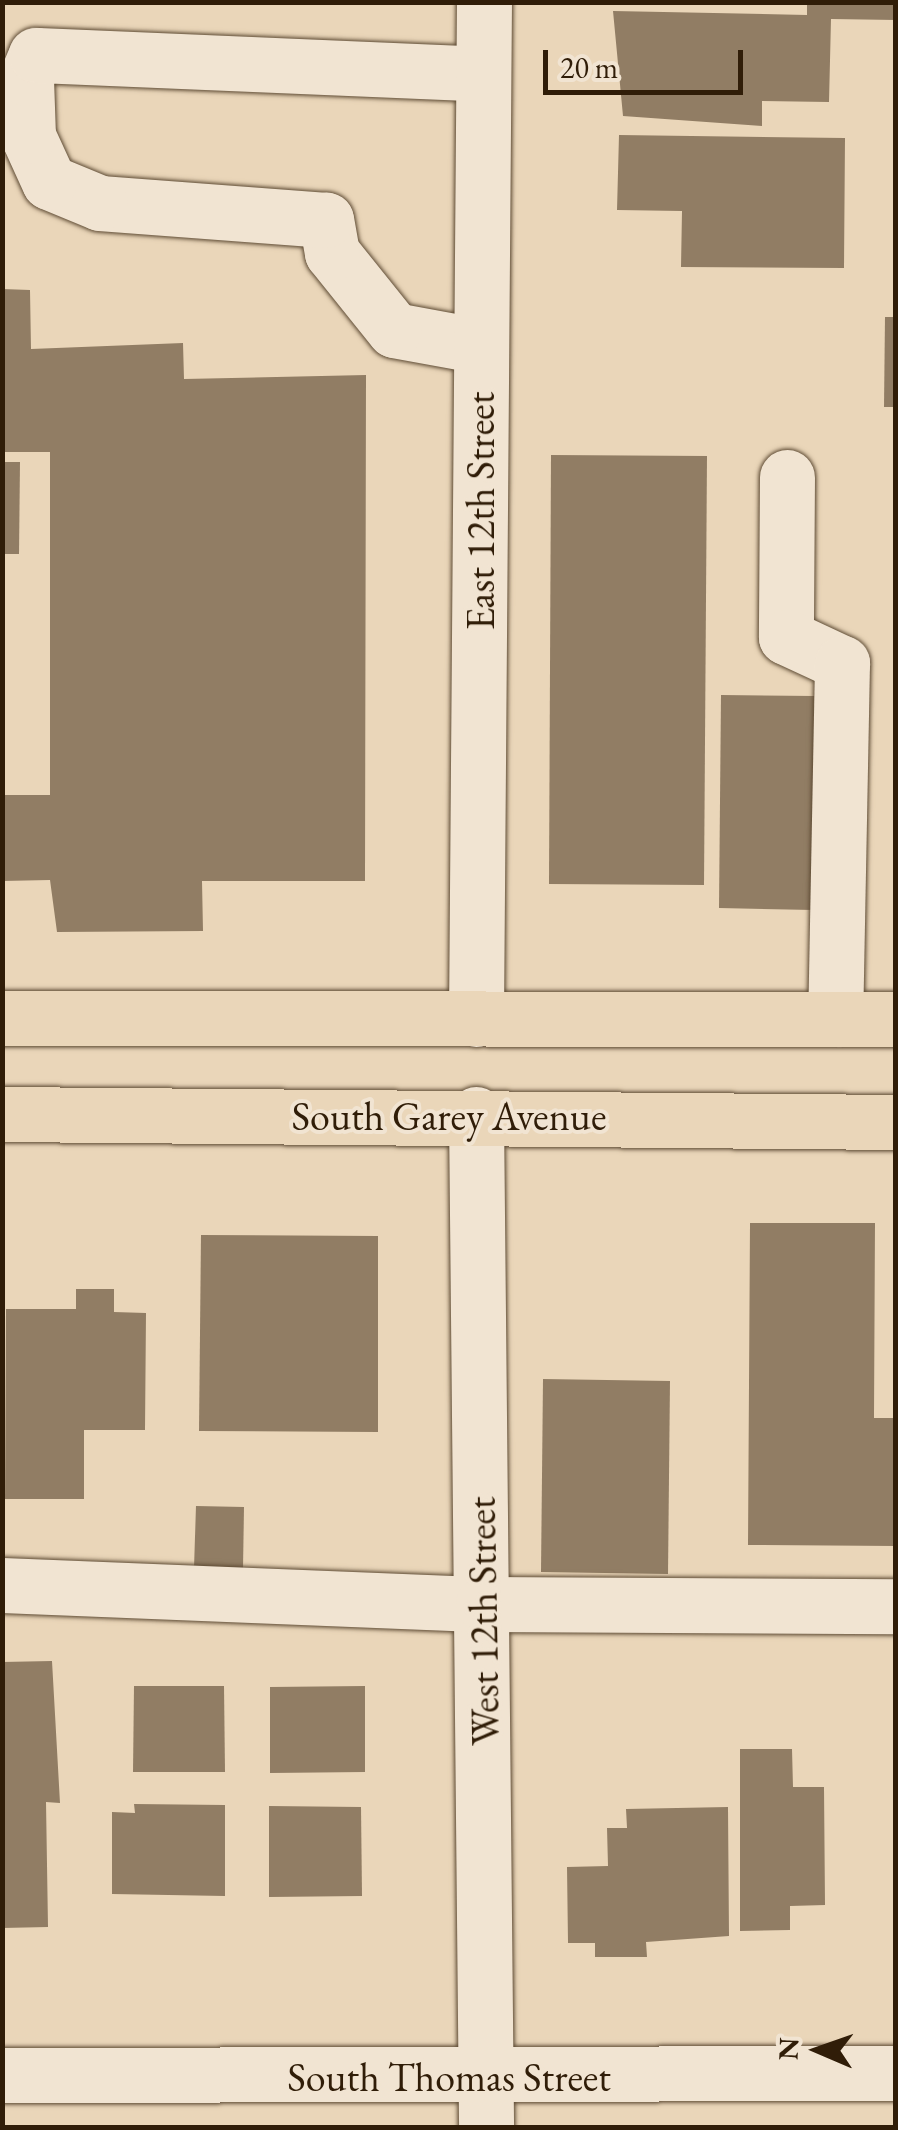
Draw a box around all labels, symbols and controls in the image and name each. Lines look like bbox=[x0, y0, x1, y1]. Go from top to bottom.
scale bar bbox=[548, 30, 748, 92]
text: 20 m bbox=[560, 48, 618, 87]
street label: East 12th Street bbox=[456, 392, 504, 630]
street label: South Garey Avenue bbox=[291, 1092, 607, 1140]
street label: West 12th Street bbox=[457, 1496, 509, 1746]
north arrow bbox=[768, 2000, 868, 2100]
text: N bbox=[770, 2037, 806, 2061]
street label: South Thomas Street bbox=[287, 2053, 611, 2101]

